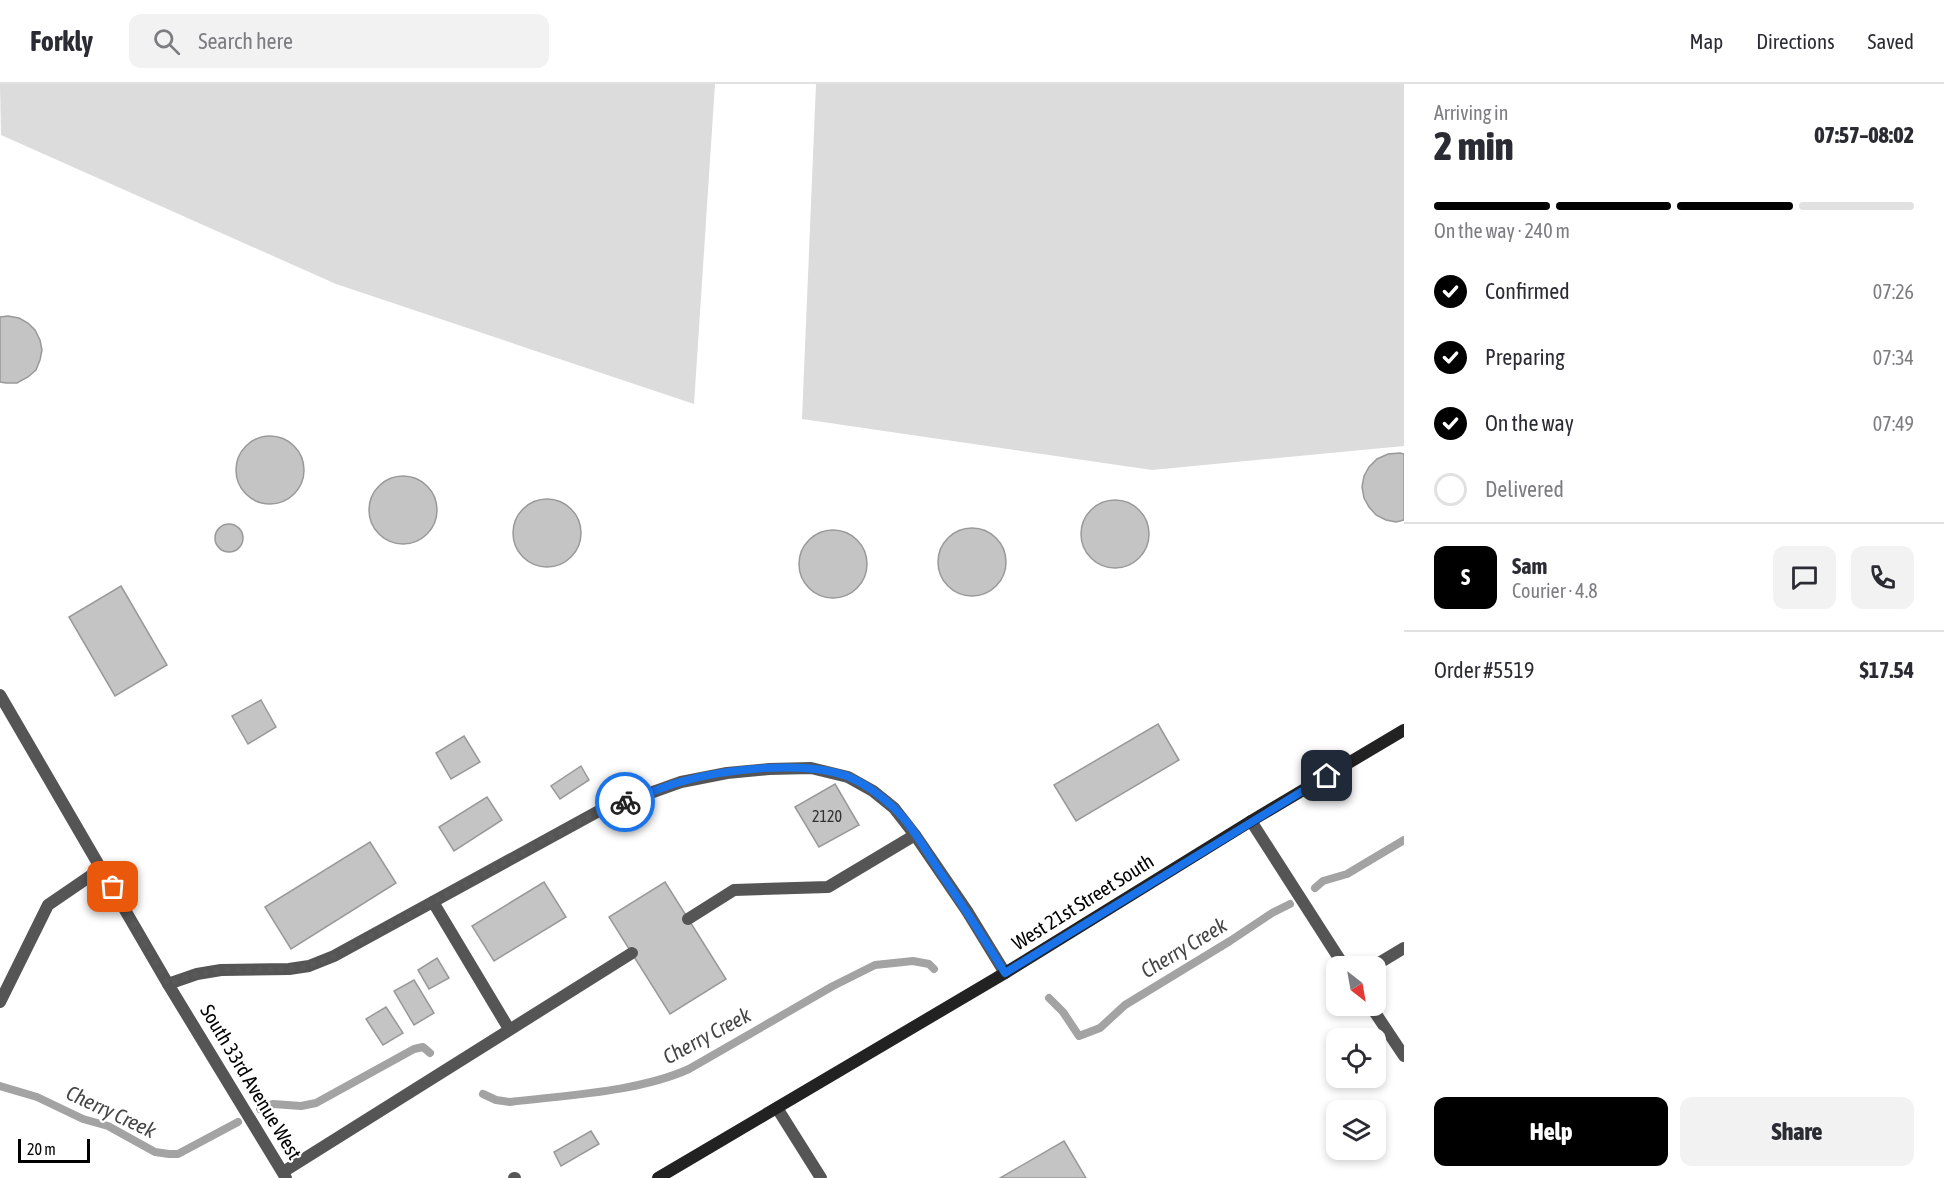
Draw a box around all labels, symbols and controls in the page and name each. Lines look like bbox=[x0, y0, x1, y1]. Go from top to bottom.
search box bbox=[129, 14, 549, 68]
text: Forkly bbox=[30, 25, 93, 57]
icon: search bbox=[150, 25, 183, 58]
text: Search here bbox=[198, 28, 293, 54]
text: Map bbox=[1689, 29, 1723, 53]
text: Directions bbox=[1756, 29, 1835, 53]
text: Saved bbox=[1868, 29, 1914, 53]
text: Arriving in bbox=[1434, 101, 1508, 124]
text: 07:57–08:02 bbox=[1814, 122, 1914, 148]
text: 2 min bbox=[1434, 124, 1514, 168]
text: On the way · 240 m bbox=[1434, 219, 1570, 242]
icon: check bbox=[1434, 275, 1467, 308]
text: Confirmed bbox=[1485, 278, 1570, 304]
text: 07:26 bbox=[1873, 280, 1914, 303]
icon: check bbox=[1434, 341, 1467, 374]
text: Preparing bbox=[1485, 344, 1565, 370]
text: 07:34 bbox=[1873, 346, 1914, 369]
icon: check bbox=[1434, 407, 1467, 440]
text: On the way bbox=[1485, 410, 1574, 436]
text: 07:49 bbox=[1873, 412, 1914, 435]
text: Delivered bbox=[1485, 476, 1564, 502]
button: chat bbox=[1773, 546, 1836, 609]
button: phone bbox=[1851, 546, 1914, 609]
text: Sam bbox=[1512, 553, 1547, 579]
text: S bbox=[1461, 564, 1470, 590]
text: Courier · 4.8 bbox=[1512, 579, 1598, 602]
text: Order #5519 bbox=[1434, 657, 1534, 683]
text: $17.54 bbox=[1859, 657, 1914, 683]
pin bbox=[1301, 750, 1352, 801]
icon: home bbox=[1310, 759, 1343, 792]
courier bbox=[595, 772, 655, 832]
icon: bike bbox=[609, 786, 642, 819]
house number: 2120 bbox=[812, 807, 842, 825]
street label: West 21st Street South bbox=[1008, 849, 1158, 954]
pin bbox=[87, 861, 138, 912]
icon: bag bbox=[96, 870, 129, 903]
water label: Cherry Creek bbox=[1136, 912, 1231, 982]
north arrow bbox=[1326, 956, 1386, 1016]
map controls bbox=[1326, 956, 1386, 1160]
street label: South 33rd Avenue West bbox=[196, 1000, 307, 1164]
water label: Cherry Creek bbox=[659, 1002, 755, 1068]
button: locate bbox=[1326, 1028, 1386, 1088]
water label: Cherry Creek bbox=[63, 1080, 161, 1143]
button: Help bbox=[1434, 1097, 1668, 1166]
button: Share bbox=[1680, 1097, 1914, 1166]
button: layers bbox=[1326, 1100, 1386, 1160]
scale bar bbox=[18, 1136, 90, 1164]
text: 20 m bbox=[27, 1140, 56, 1158]

